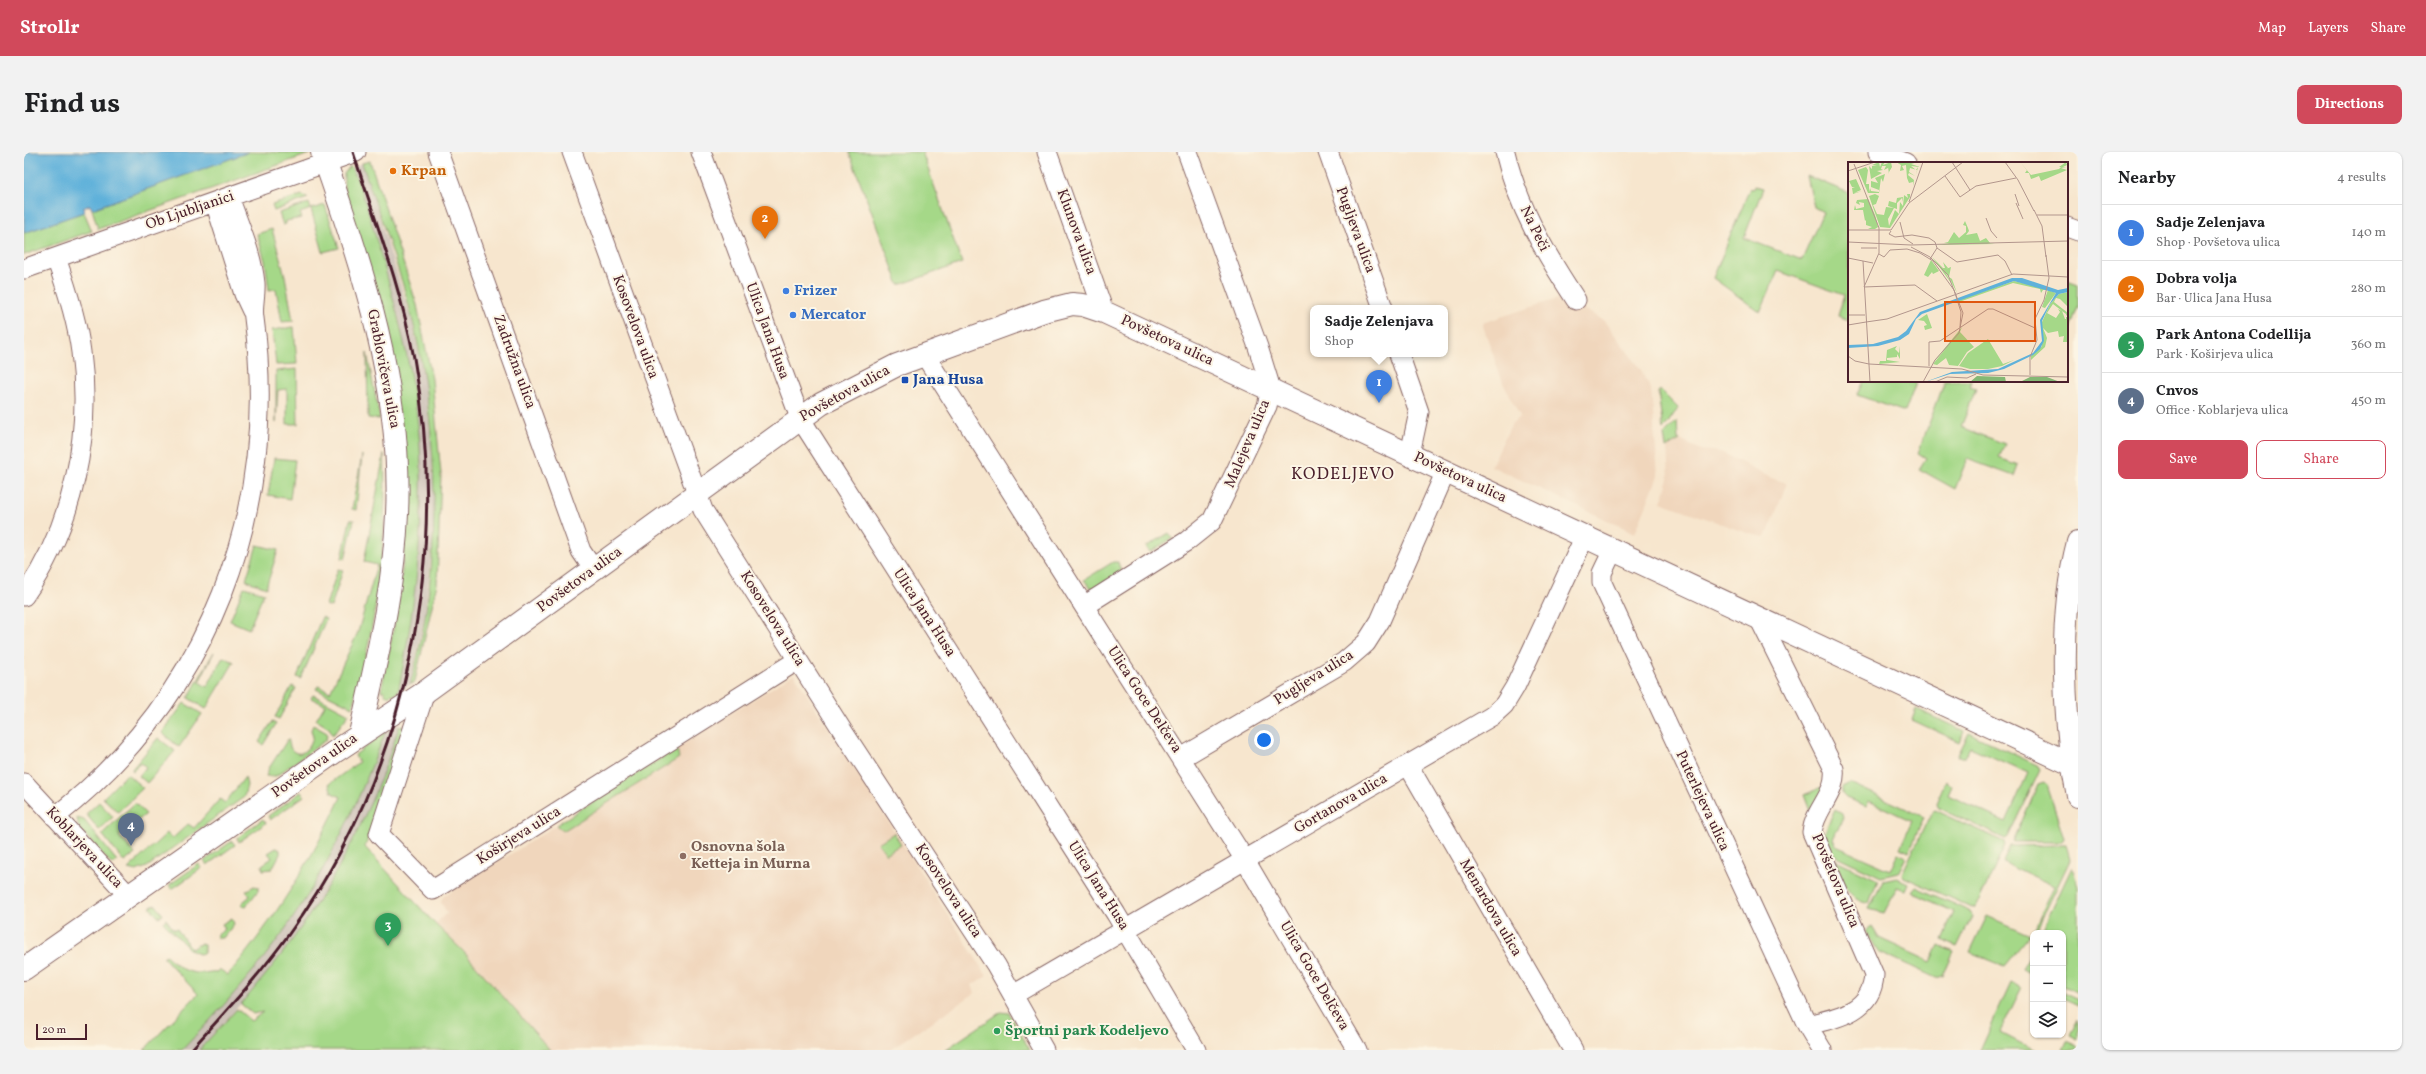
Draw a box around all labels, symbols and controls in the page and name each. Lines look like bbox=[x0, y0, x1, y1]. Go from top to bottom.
text: Strollr bbox=[20, 15, 80, 41]
text: Map bbox=[2258, 19, 2286, 38]
text: Layers bbox=[2308, 19, 2348, 38]
text: Share bbox=[2370, 19, 2406, 38]
text: Find us bbox=[24, 85, 120, 124]
button: Directions bbox=[2297, 85, 2402, 124]
place label: Krpan bbox=[401, 161, 447, 182]
inset map bbox=[1848, 162, 2068, 382]
marker: Krpan bbox=[388, 166, 398, 176]
text: Nearby bbox=[2118, 167, 2176, 190]
text: 4 results bbox=[2337, 169, 2386, 187]
street label: Pugljeva ulica bbox=[1330, 184, 1380, 276]
street label: Ob Ljubljanici bbox=[143, 186, 237, 236]
street label: Klunova ulica bbox=[1051, 186, 1101, 278]
street label: Na Peči bbox=[1514, 203, 1554, 255]
pin: 2 bbox=[752, 206, 778, 239]
text: Sadje Zelenjava bbox=[2156, 213, 2265, 234]
text: 1 bbox=[2128, 224, 2134, 242]
text: 140 m bbox=[2352, 224, 2386, 242]
text: Shop · Povšetova ulica bbox=[2156, 234, 2280, 252]
text: Dobra volja bbox=[2156, 269, 2237, 290]
street label: Kosovelova ulica bbox=[606, 272, 664, 382]
street label: Ulica Jana Husa bbox=[740, 280, 794, 382]
text: 2 bbox=[2128, 280, 2134, 298]
text: 280 m bbox=[2350, 280, 2386, 298]
place label: Frizer bbox=[794, 281, 837, 302]
marker: Frizer bbox=[781, 286, 791, 296]
text: Bar · Ulica Jana Husa bbox=[2156, 290, 2272, 308]
place label: Mercator bbox=[801, 305, 866, 326]
popup bbox=[1310, 305, 1448, 357]
street label: Grablovičeva ulica bbox=[361, 308, 405, 430]
marker: Mercator bbox=[788, 310, 798, 320]
street label: Povšetova ulica bbox=[1117, 310, 1217, 372]
street label: Zadružna ulica bbox=[487, 312, 541, 412]
text: Sadje Zelenjava bbox=[1324, 312, 1434, 333]
text: Park Antona Codellija bbox=[2156, 325, 2311, 346]
text: Shop bbox=[1324, 333, 1354, 351]
text: 3 bbox=[2128, 336, 2134, 354]
text: 360 m bbox=[2351, 336, 2386, 354]
text: Park · Koširjeva ulica bbox=[2156, 346, 2274, 364]
street label: Povšetova ulica bbox=[796, 360, 894, 428]
place label: Jana Husa bbox=[912, 370, 984, 391]
pin: 1 bbox=[1366, 370, 1392, 403]
marker: Jana Husa bbox=[900, 375, 910, 385]
text: Cnvos bbox=[2156, 381, 2199, 402]
text: 4 bbox=[2127, 392, 2135, 410]
text: 450 m bbox=[2351, 392, 2386, 410]
street label: Malejeva ulica bbox=[1220, 397, 1276, 491]
text: Office · Koblarjeva ulica bbox=[2156, 402, 2289, 420]
button: Save bbox=[2118, 440, 2248, 479]
button: Share bbox=[2256, 440, 2386, 479]
street label: Povšetova ulica bbox=[1410, 447, 1510, 509]
district label: KODELJEVO bbox=[1291, 463, 1395, 486]
street label: Povšetova ulica bbox=[533, 542, 627, 618]
street label: Ulica Jana Husa bbox=[887, 565, 961, 661]
street label: Kosovelova ulica bbox=[734, 567, 810, 671]
street label: Ulica Goce Delčeva bbox=[1102, 642, 1186, 758]
street label: Pugljeva ulica bbox=[1270, 645, 1358, 711]
street label: Povšetova ulica bbox=[268, 729, 362, 803]
your location bbox=[1254, 730, 1274, 750]
street label: Puterlejeva ulica bbox=[1670, 747, 1734, 855]
street label: Gortanova ulica bbox=[1290, 769, 1392, 839]
street label: Koblarjeva ulica bbox=[41, 802, 127, 894]
street label: Koširjeva ulica bbox=[473, 802, 565, 870]
pin: 4 bbox=[118, 813, 144, 846]
street label: Povšetova ulica bbox=[1806, 831, 1864, 931]
place label: Osnovna šola Ketteja in Murna bbox=[691, 837, 810, 875]
street label: Ulica Jana Husa bbox=[1062, 837, 1134, 935]
street label: Kosovelova ulica bbox=[910, 840, 986, 942]
marker: Osnovna šola Ketteja in Murna bbox=[678, 851, 688, 861]
street label: Menardova ulica bbox=[1453, 855, 1527, 961]
pin: 3 bbox=[375, 913, 401, 946]
street label: Ulica Goce Delčeva bbox=[1274, 917, 1354, 1035]
map controls bbox=[2030, 930, 2066, 1038]
button: + bbox=[2030, 930, 2066, 966]
button: − bbox=[2030, 966, 2066, 1002]
button: layers bbox=[2030, 1002, 2066, 1038]
place label: Športni park Kodeljevo bbox=[1005, 1021, 1169, 1042]
scale bar bbox=[36, 1022, 87, 1041]
text: 20 m bbox=[42, 1023, 66, 1038]
marker: Športni park Kodeljevo bbox=[992, 1026, 1002, 1036]

